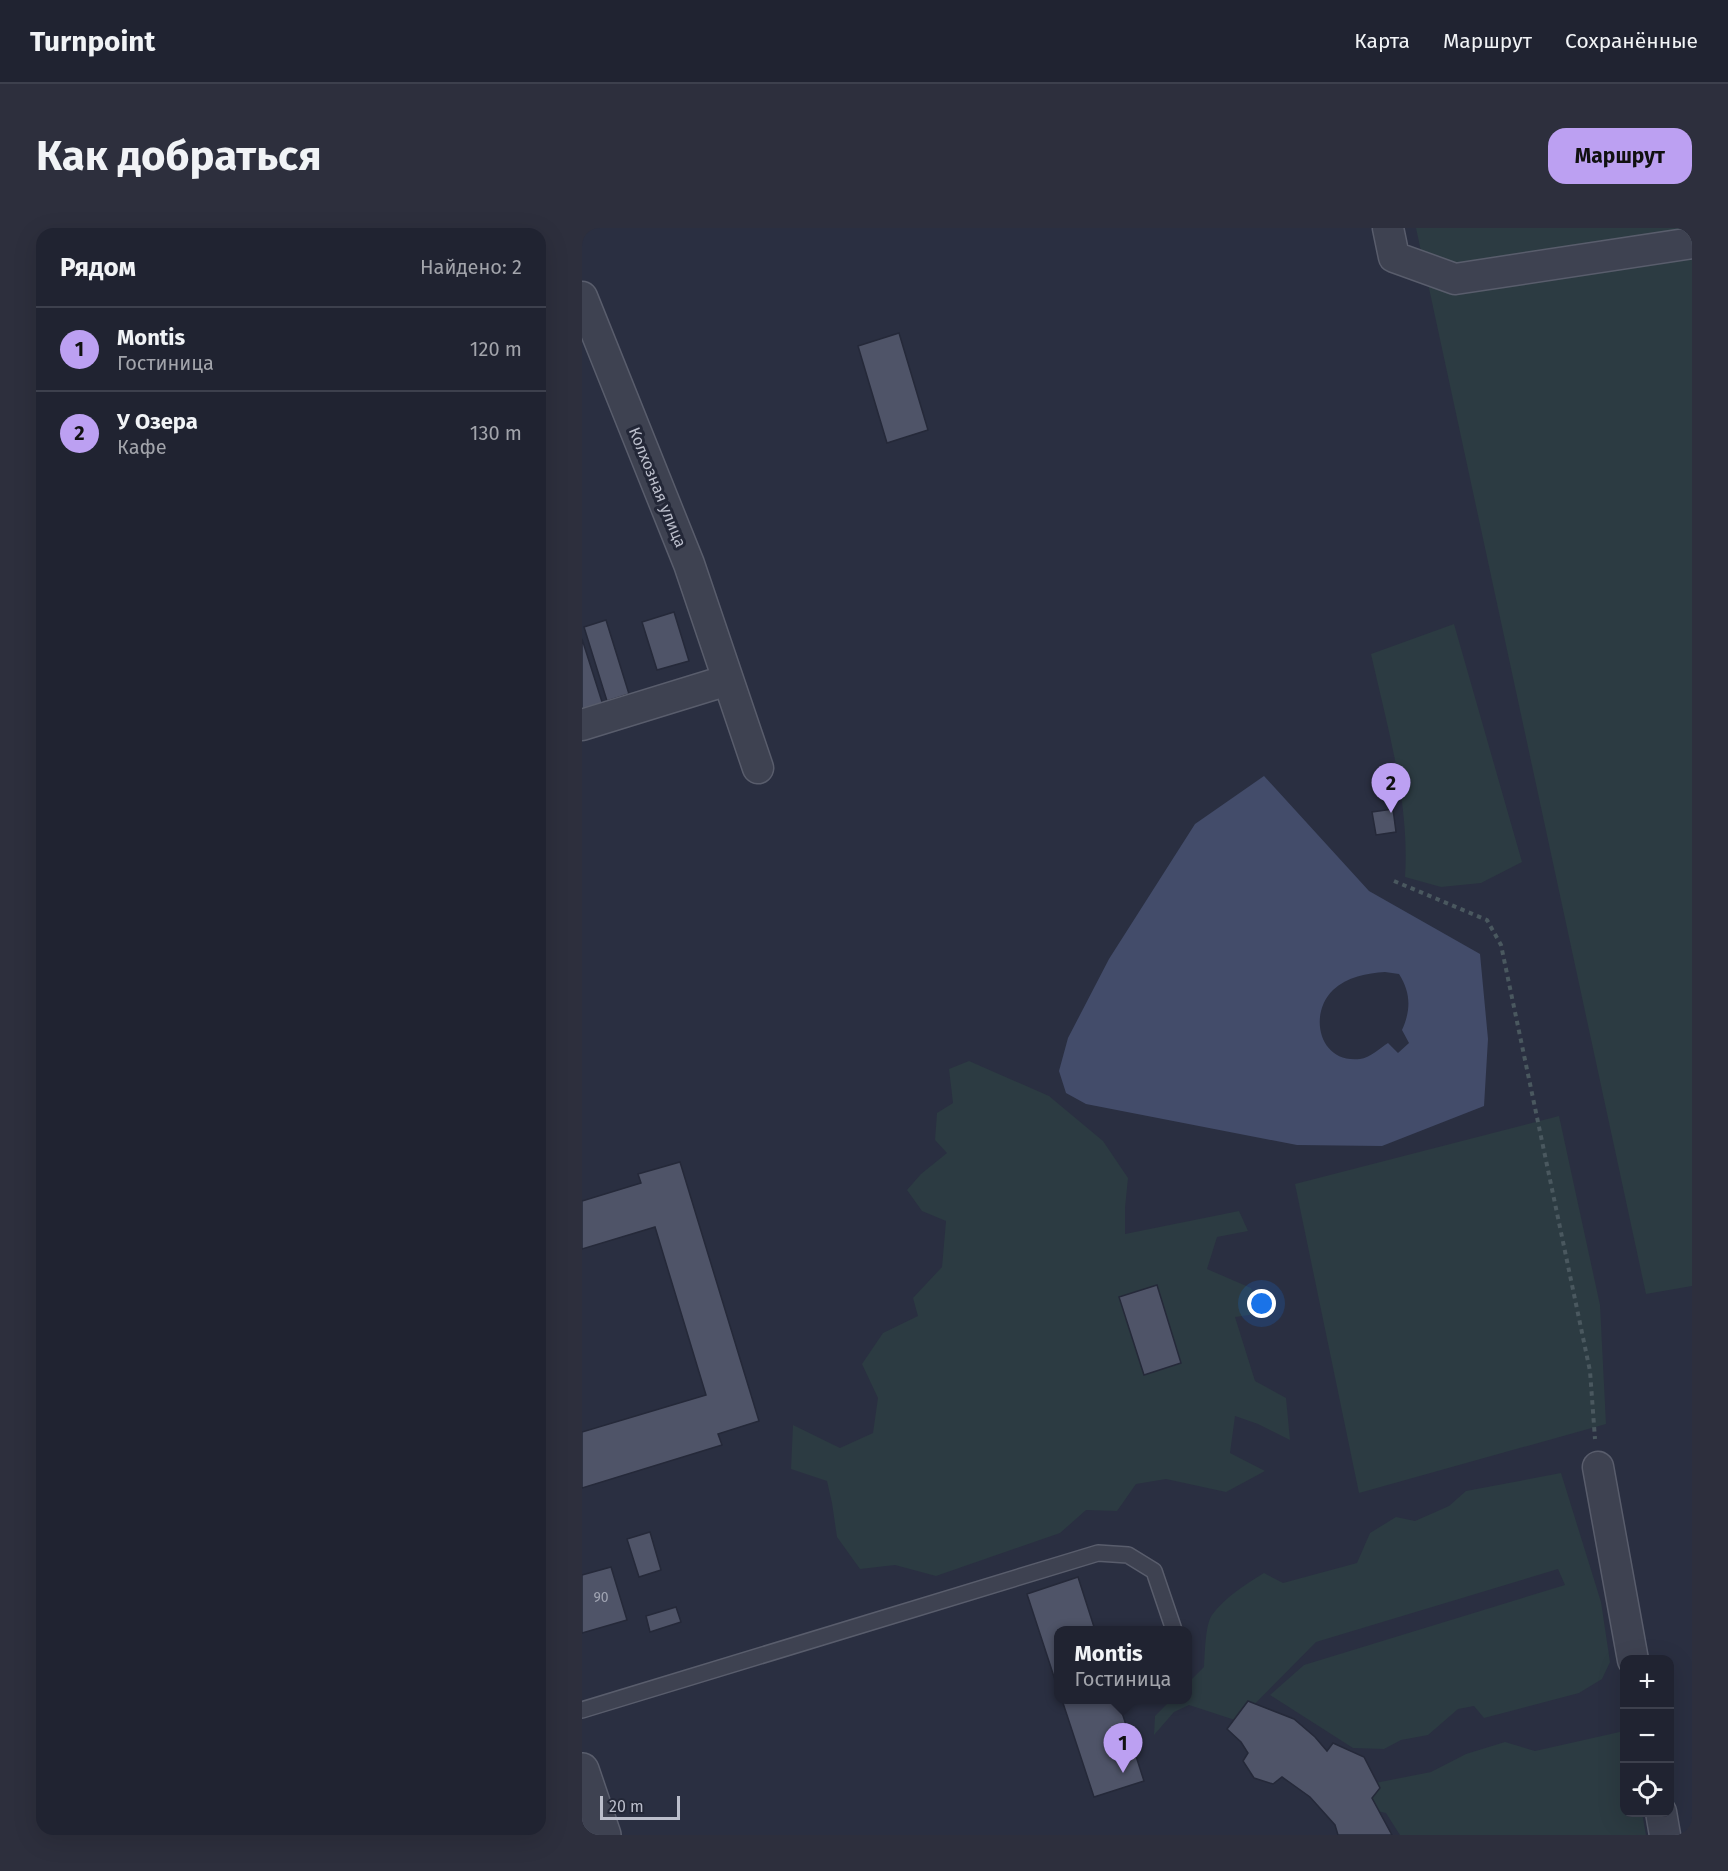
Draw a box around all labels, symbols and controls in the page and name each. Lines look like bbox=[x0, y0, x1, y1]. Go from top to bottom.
text: Turnpoint bbox=[30, 25, 155, 58]
text: Карта bbox=[1354, 28, 1410, 54]
text: Маршрут bbox=[1443, 28, 1532, 54]
text: Сохранённые bbox=[1565, 28, 1698, 54]
button: Маршрут bbox=[1548, 128, 1692, 184]
text: Как добраться bbox=[36, 131, 322, 181]
text: Рядом bbox=[60, 252, 136, 283]
text: Найдено: 2 bbox=[420, 255, 522, 279]
text: Montis bbox=[117, 324, 185, 351]
text: 1 bbox=[75, 337, 84, 361]
text: 120 m bbox=[470, 337, 522, 361]
text: Гостиница bbox=[117, 351, 214, 375]
text: У Озера bbox=[117, 408, 198, 435]
text: 2 bbox=[74, 421, 85, 445]
text: 130 m bbox=[470, 421, 522, 445]
street label: Колхозная улица bbox=[625, 424, 690, 550]
text: Кафе bbox=[117, 435, 167, 459]
pin: 2 bbox=[1372, 764, 1410, 813]
your location bbox=[1247, 1289, 1276, 1318]
house number: 90 bbox=[593, 1589, 609, 1606]
popup bbox=[1054, 1626, 1192, 1704]
text: Montis bbox=[1075, 1640, 1143, 1667]
map controls bbox=[1620, 1655, 1674, 1817]
button: + bbox=[1620, 1655, 1674, 1709]
text: Гостиница bbox=[1075, 1667, 1171, 1691]
button: − bbox=[1620, 1709, 1674, 1763]
pin: 1 bbox=[1104, 1724, 1142, 1773]
button: locate bbox=[1620, 1763, 1674, 1817]
scale bar bbox=[600, 1793, 680, 1820]
text: 20 m bbox=[609, 1797, 644, 1816]

